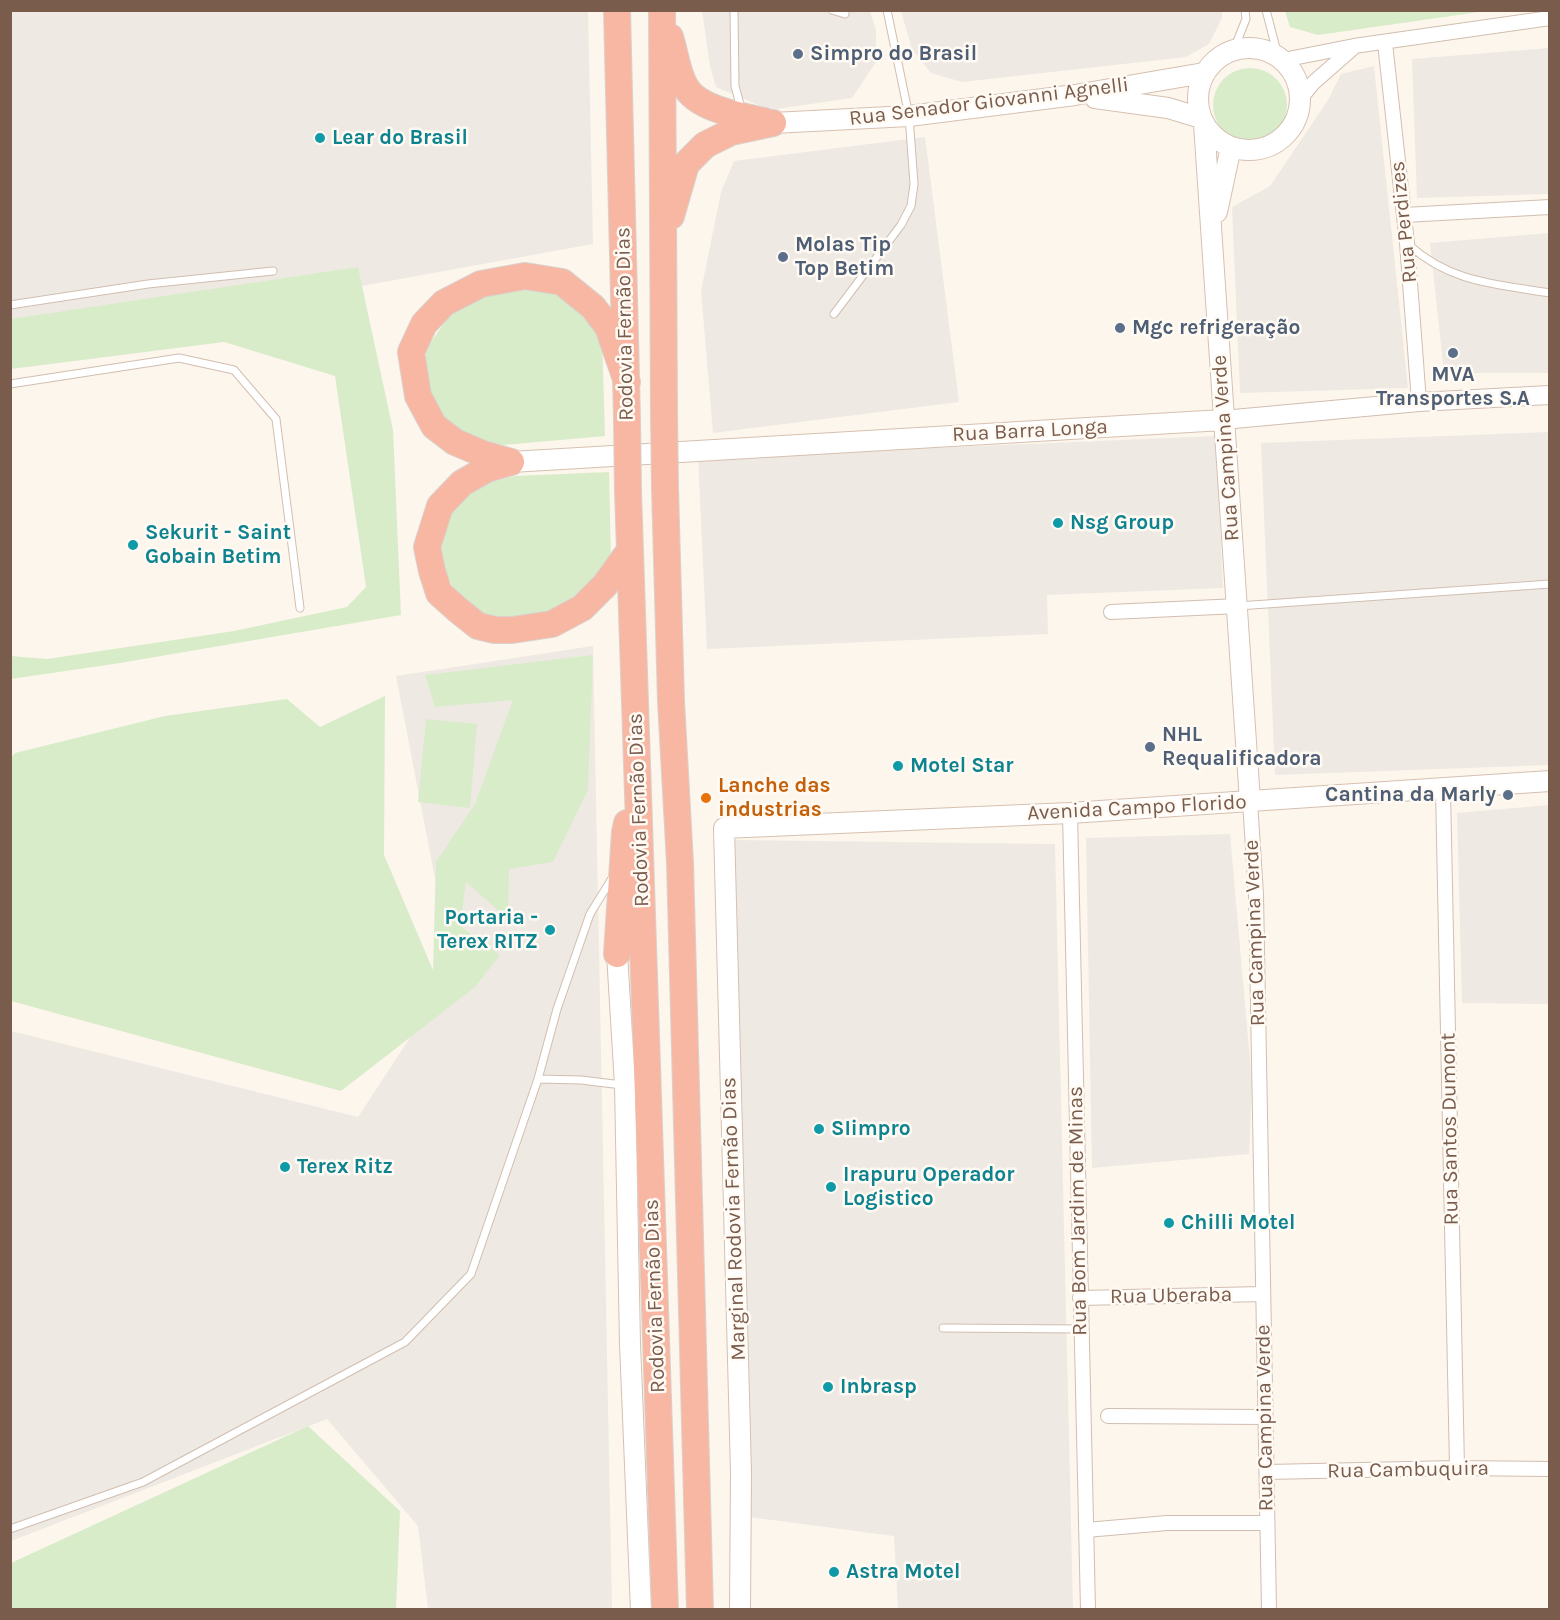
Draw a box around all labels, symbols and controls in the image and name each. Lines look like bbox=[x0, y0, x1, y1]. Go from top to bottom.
place label: Simpro do Brasil bbox=[810, 41, 977, 67]
marker: Simpro do Brasil bbox=[791, 47, 805, 61]
street label: Rua Senador Giovanni Agnelli bbox=[848, 72, 1130, 132]
place label: Lear do Brasil bbox=[332, 125, 468, 151]
marker: Lear do Brasil bbox=[313, 131, 327, 145]
street label: Rua Perdizes bbox=[1385, 160, 1423, 284]
street label: Rodovia Fernão Dias bbox=[611, 227, 639, 421]
place label: Molas Tip Top Betim bbox=[795, 232, 894, 282]
marker: Molas Tip Top Betim bbox=[776, 250, 790, 264]
place label: Mgc refrigeração bbox=[1132, 315, 1300, 341]
marker: Mgc refrigeração bbox=[1113, 321, 1127, 335]
marker: MVA Transportes S.A bbox=[1446, 346, 1460, 360]
street label: Rua Campina Verde bbox=[1207, 354, 1245, 542]
place label: MVA Transportes S.A bbox=[1376, 362, 1530, 412]
street label: Rua Barra Longa bbox=[952, 414, 1108, 448]
place label: Nsg Group bbox=[1070, 510, 1174, 536]
marker: Nsg Group bbox=[1051, 516, 1065, 530]
place label: Sekurit - Saint Gobain Betim bbox=[145, 520, 291, 570]
marker: Sekurit - Saint Gobain Betim bbox=[126, 538, 140, 552]
street label: Rodovia Fernão Dias bbox=[623, 713, 655, 907]
place label: NHL Requalificadora bbox=[1162, 722, 1322, 772]
marker: NHL Requalificadora bbox=[1143, 740, 1157, 754]
place label: Motel Star bbox=[910, 753, 1014, 779]
marker: Motel Star bbox=[891, 759, 905, 773]
place label: Lanche das industrias bbox=[718, 773, 831, 823]
place label: Cantina da Marly bbox=[1325, 782, 1496, 808]
marker: Cantina da Marly bbox=[1501, 788, 1515, 802]
street label: Avenida Campo Florido bbox=[1027, 790, 1247, 826]
marker: Lanche das industrias bbox=[699, 791, 713, 805]
street label: Rua Campina Verde bbox=[1239, 839, 1271, 1027]
place label: Portaria - Terex RITZ bbox=[437, 905, 538, 955]
marker: Portaria - Terex RITZ bbox=[543, 923, 557, 937]
street label: Rua Santos Dumont bbox=[1436, 1032, 1464, 1226]
street label: Marginal Rodovia Fernão Dias bbox=[716, 1077, 752, 1361]
street label: Rua Bom Jardim de Minas bbox=[1063, 1086, 1093, 1336]
place label: SIimpro bbox=[831, 1116, 911, 1142]
marker: SIimpro bbox=[812, 1122, 826, 1136]
place label: Terex Ritz bbox=[297, 1154, 393, 1180]
marker: Terex Ritz bbox=[278, 1160, 292, 1174]
place label: Irapuru Operador Logistico bbox=[843, 1162, 1014, 1212]
marker: Irapuru Operador Logistico bbox=[824, 1180, 838, 1194]
street label: Rodovia Fernão Dias bbox=[639, 1199, 671, 1393]
place label: Chilli Motel bbox=[1181, 1210, 1295, 1236]
marker: Chilli Motel bbox=[1162, 1216, 1176, 1230]
street label: Rua Uberaba bbox=[1110, 1282, 1232, 1310]
street label: Rua Campina Verde bbox=[1251, 1324, 1279, 1512]
place label: Inbrasp bbox=[840, 1374, 917, 1400]
marker: Inbrasp bbox=[821, 1380, 835, 1394]
street label: Rua Cambuquira bbox=[1327, 1456, 1489, 1484]
place label: Astra Motel bbox=[846, 1559, 960, 1585]
marker: Astra Motel bbox=[827, 1565, 841, 1579]

